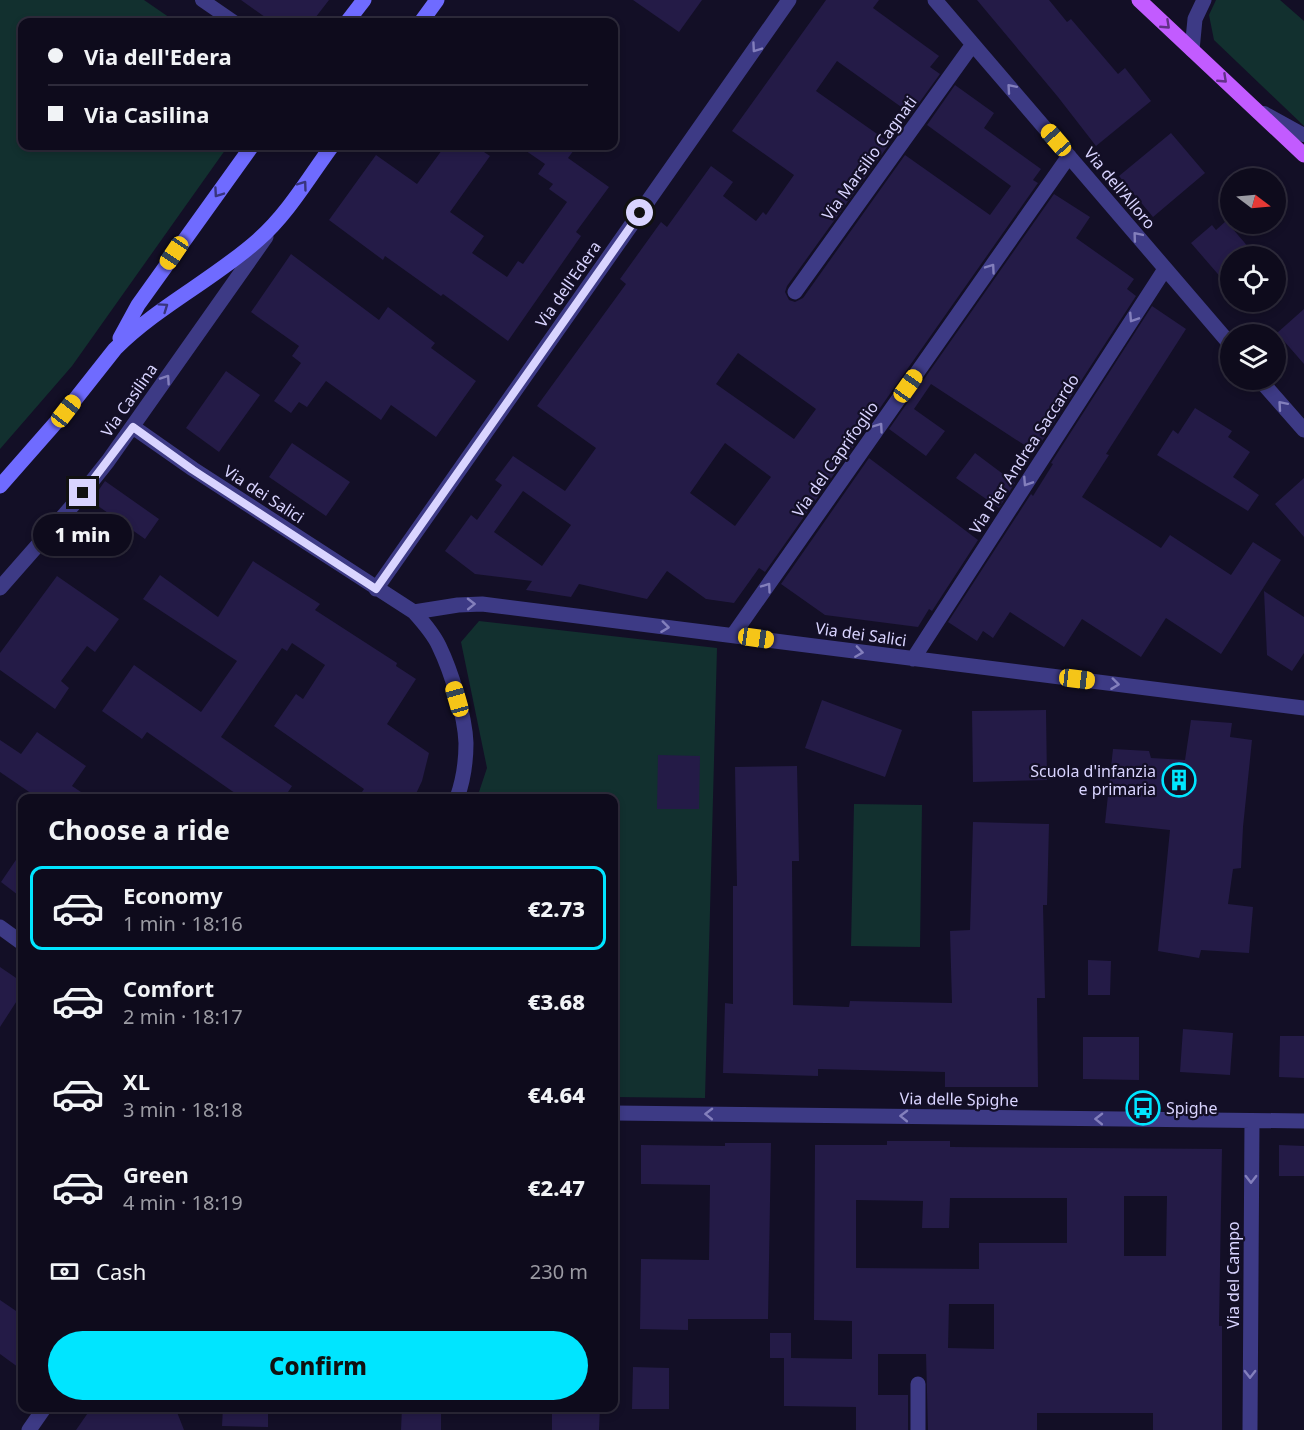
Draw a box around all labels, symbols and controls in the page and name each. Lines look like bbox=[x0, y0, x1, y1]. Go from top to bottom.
one-way arrow bbox=[1159, 18, 1169, 29]
text: Via dell'Edera bbox=[84, 41, 232, 71]
one-way arrow bbox=[752, 41, 763, 52]
one-way arrow bbox=[1216, 72, 1227, 83]
one-way arrow bbox=[1007, 84, 1018, 95]
street label: Via Marsilio Cagnati bbox=[816, 91, 922, 225]
text: Via Casilina bbox=[84, 99, 209, 129]
car bbox=[1037, 121, 1075, 159]
street label: Via dell'Alloro bbox=[1079, 142, 1161, 234]
north arrow bbox=[1220, 168, 1286, 234]
map controls bbox=[1220, 168, 1286, 390]
one-way arrow bbox=[296, 180, 307, 191]
one-way arrow bbox=[214, 187, 225, 198]
route start bbox=[626, 199, 653, 226]
one-way arrow bbox=[1133, 232, 1144, 243]
car bbox=[156, 233, 192, 273]
street label: Via dell'Edera bbox=[530, 236, 606, 332]
button: locate bbox=[1220, 246, 1286, 312]
one-way arrow bbox=[984, 263, 995, 274]
one-way arrow bbox=[158, 303, 169, 314]
one-way arrow bbox=[1129, 312, 1141, 322]
button: layers bbox=[1220, 324, 1286, 390]
street label: Via Casilina bbox=[96, 359, 162, 441]
car bbox=[890, 366, 926, 406]
street label: Via Pier Andrea Saccardo bbox=[964, 370, 1084, 538]
one-way arrow bbox=[159, 375, 170, 386]
car bbox=[48, 391, 84, 431]
street label: Via del Caprifoglio bbox=[787, 397, 883, 521]
one-way arrow bbox=[1278, 401, 1289, 412]
one-way arrow bbox=[872, 423, 883, 434]
street label: Via dei Salici bbox=[219, 460, 309, 528]
one-way arrow bbox=[1023, 476, 1035, 486]
route end bbox=[69, 479, 96, 506]
callout: 1 min bbox=[34, 514, 132, 556]
text: 1 min bbox=[55, 521, 110, 548]
one-way arrow bbox=[760, 583, 771, 594]
one-way arrow bbox=[467, 598, 476, 611]
street label: Via dei Salici bbox=[814, 617, 908, 651]
one-way arrow bbox=[661, 620, 670, 632]
car bbox=[737, 627, 775, 649]
one-way arrow bbox=[854, 645, 863, 657]
car bbox=[1058, 668, 1096, 690]
one-way arrow bbox=[1110, 677, 1119, 689]
car bbox=[443, 679, 471, 719]
place label: Scuola d'infanzia e primaria bbox=[1030, 760, 1156, 800]
building icon: Scuola d'infanzia e primaria bbox=[1161, 762, 1197, 798]
text: Choose a ride bbox=[48, 811, 230, 848]
text: Economy bbox=[123, 880, 222, 910]
icon: car bbox=[51, 881, 105, 935]
text: €2.73 bbox=[528, 893, 585, 923]
text: 1 min · 18:16 bbox=[123, 910, 243, 937]
text: Comfort bbox=[123, 973, 214, 1003]
icon: car bbox=[51, 974, 105, 1028]
text: €3.68 bbox=[528, 986, 585, 1016]
text: 2 min · 18:17 bbox=[123, 1003, 243, 1030]
text: XL bbox=[123, 1066, 150, 1096]
icon: car bbox=[51, 1067, 105, 1121]
text: €4.64 bbox=[528, 1079, 585, 1109]
street label: Via delle Spighe bbox=[899, 1087, 1019, 1111]
bus stop icon: Spighe bbox=[1125, 1090, 1161, 1126]
text: 3 min · 18:18 bbox=[123, 1096, 243, 1123]
place label: Spighe bbox=[1166, 1097, 1218, 1119]
one-way arrow bbox=[704, 1108, 713, 1120]
one-way arrow bbox=[899, 1110, 908, 1122]
one-way arrow bbox=[1094, 1113, 1103, 1125]
text: Green bbox=[123, 1159, 189, 1189]
icon: car bbox=[51, 1160, 105, 1214]
text: €2.47 bbox=[528, 1172, 585, 1202]
one-way arrow bbox=[1245, 1175, 1257, 1184]
text: 4 min · 18:19 bbox=[123, 1189, 243, 1216]
street label: Via del Campo bbox=[1222, 1221, 1244, 1329]
icon: cash bbox=[48, 1255, 81, 1288]
text: Cash bbox=[96, 1256, 146, 1286]
text: 230 m bbox=[530, 1258, 588, 1285]
button: Confirm bbox=[48, 1331, 588, 1400]
one-way arrow bbox=[1244, 1370, 1256, 1379]

